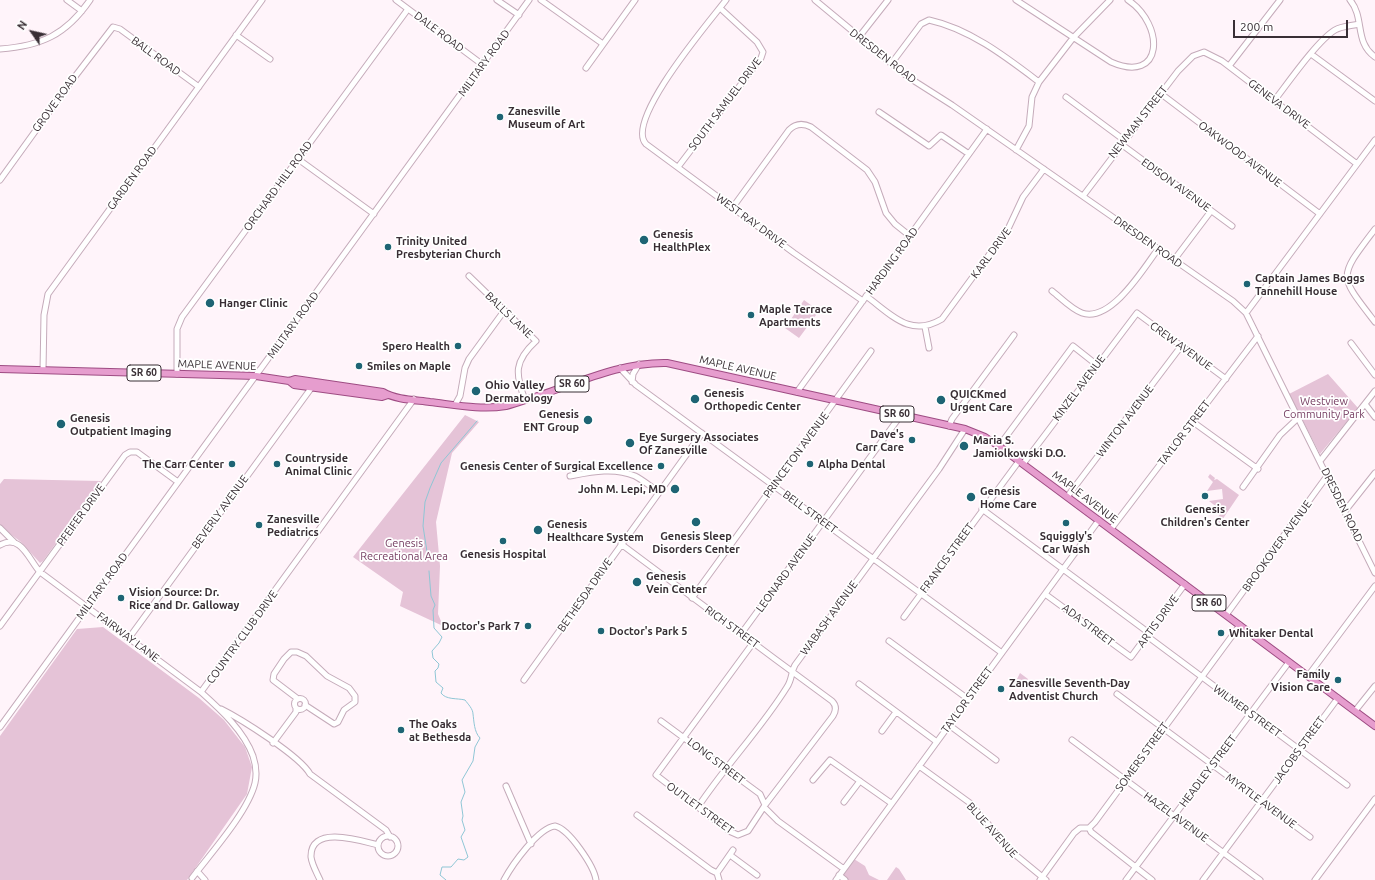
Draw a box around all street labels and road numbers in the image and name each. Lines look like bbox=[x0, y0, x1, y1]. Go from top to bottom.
street label: DALE ROAD bbox=[411, 9, 467, 55]
street label: DRESDEN ROAD bbox=[847, 26, 919, 86]
street label: MILITARY ROAD bbox=[455, 27, 513, 99]
street label: BALL ROAD bbox=[129, 34, 183, 78]
street label: SOUTH SAMUEL DRIVE bbox=[686, 55, 764, 153]
street label: GROVE ROAD bbox=[30, 71, 80, 135]
street label: GENEVA DRIVE bbox=[1245, 76, 1313, 132]
street label: NEWMAN STREET bbox=[1106, 83, 1170, 161]
street label: OAKWOOD AVENUE bbox=[1196, 118, 1284, 190]
street label: ORCHARD HILL ROAD bbox=[241, 138, 315, 234]
street label: GARDEN ROAD bbox=[104, 143, 160, 213]
street label: EDISON AVENUE bbox=[1139, 155, 1213, 215]
street label: WEST RAY DRIVE bbox=[713, 191, 789, 251]
street label: DRESDEN ROAD bbox=[1111, 213, 1185, 271]
street label: HARDING ROAD bbox=[863, 225, 921, 297]
street label: KARL DRIVE bbox=[968, 225, 1014, 281]
street label: MILITARY ROAD bbox=[264, 289, 322, 361]
street label: BALLS LANE bbox=[483, 289, 535, 341]
street label: CREW AVENUE bbox=[1147, 319, 1215, 373]
street label: KINZEL AVENUE bbox=[1050, 352, 1108, 424]
street label: MAPLE AVENUE bbox=[698, 353, 778, 383]
street label: MAPLE AVENUE bbox=[177, 357, 257, 373]
road number: SR 60 bbox=[127, 365, 161, 381]
road number: SR 60 bbox=[555, 376, 589, 392]
street label: WINTON AVENUE bbox=[1094, 382, 1156, 460]
street label: TAYLOR STREET bbox=[1155, 398, 1213, 468]
road number: SR 60 bbox=[880, 406, 914, 422]
street label: PRINCETON AVENUE bbox=[760, 409, 832, 501]
street label: DRESDEN ROAD bbox=[1318, 466, 1366, 544]
street label: MAPLE AVENUE bbox=[1050, 468, 1120, 526]
street label: BEVERLY AVENUE bbox=[189, 473, 251, 551]
street label: PFEIFER DRIVE bbox=[54, 481, 108, 549]
street label: BELL STREET bbox=[780, 488, 840, 536]
street label: BROOKOVER AVENUE bbox=[1239, 498, 1315, 594]
street label: FRANCIS STREET bbox=[917, 521, 977, 595]
street label: LEONARD AVENUE bbox=[753, 531, 819, 615]
street label: MILITARY ROAD bbox=[73, 550, 131, 622]
street label: BETHESDA DRIVE bbox=[555, 556, 615, 634]
street label: WABASH AVENUE bbox=[798, 578, 860, 658]
street label: COUNTRY CLUB DRIVE bbox=[204, 588, 280, 686]
street label: ARTIS DRIVE bbox=[1134, 592, 1182, 650]
road number: SR 60 bbox=[1192, 595, 1226, 611]
street label: ADA STREET bbox=[1059, 601, 1117, 649]
street label: RICH STREET bbox=[702, 603, 762, 651]
street label: FAIRWAY LANE bbox=[94, 609, 162, 665]
street label: TAYLOR STREET bbox=[939, 664, 995, 736]
street label: WILMER STREET bbox=[1210, 682, 1284, 740]
street label: JACOBS STREET bbox=[1270, 714, 1328, 786]
street label: SOMERS STREET bbox=[1112, 720, 1172, 794]
street label: HEADLEY STREET bbox=[1177, 732, 1239, 810]
street label: LONG STREET bbox=[685, 735, 747, 787]
street label: MYRTLE AVENUE bbox=[1223, 771, 1299, 831]
street label: OUTLET STREET bbox=[664, 779, 736, 837]
street label: HAZEL AVENUE bbox=[1141, 789, 1211, 845]
street label: BLUE AVENUE bbox=[964, 800, 1020, 860]

